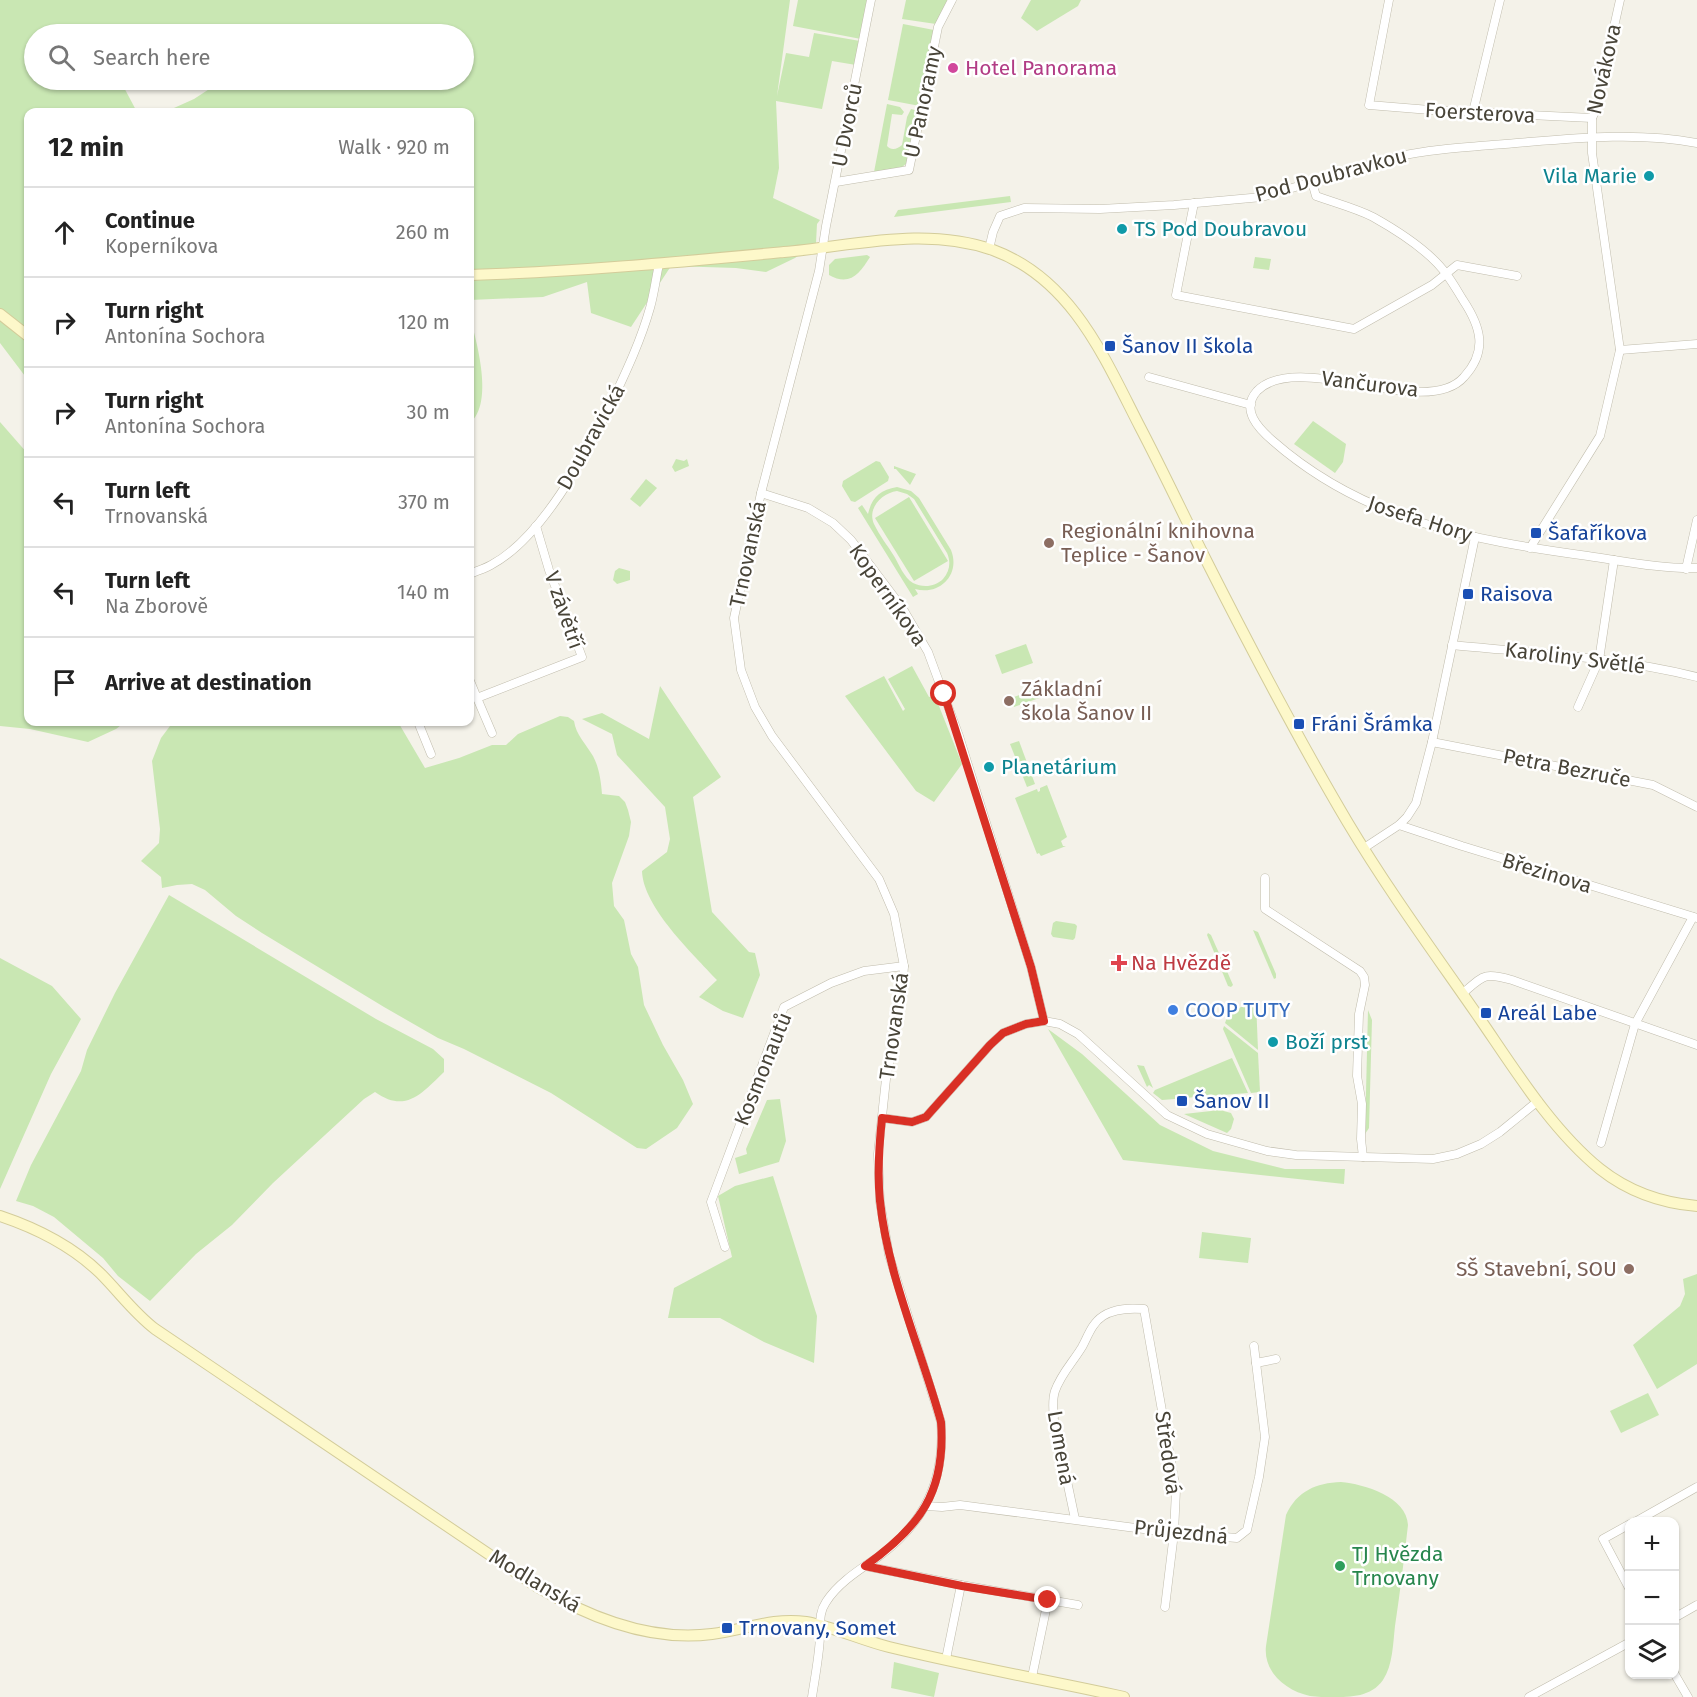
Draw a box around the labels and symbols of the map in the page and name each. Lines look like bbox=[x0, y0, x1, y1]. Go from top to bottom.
street label: Novákova bbox=[1581, 21, 1627, 117]
street label: U Panoramy bbox=[898, 43, 948, 160]
place label: Hotel Panorama bbox=[965, 55, 1117, 81]
marker: Hotel Panorama bbox=[946, 61, 960, 75]
street label: U Dvorců bbox=[826, 81, 868, 169]
street label: Foersterova bbox=[1424, 97, 1536, 129]
street label: Pod Doubravkou bbox=[1252, 142, 1410, 208]
place label: Vila Marie bbox=[1543, 163, 1637, 189]
marker: Vila Marie bbox=[1642, 169, 1656, 183]
place label: TS Pod Doubravou bbox=[1134, 216, 1307, 242]
marker: TS Pod Doubravou bbox=[1115, 222, 1129, 236]
place label: Šanov II škola bbox=[1122, 333, 1253, 359]
marker: Šanov II škola bbox=[1103, 339, 1117, 353]
street label: Vančurova bbox=[1320, 365, 1420, 403]
street label: Doubravická bbox=[551, 379, 631, 495]
street label: Josefa Hory bbox=[1364, 490, 1476, 548]
street label: Trnovanská bbox=[724, 498, 772, 610]
place label: Regionální knihovna Teplice - Šanov bbox=[1061, 518, 1255, 568]
place label: Šafaříkova bbox=[1548, 520, 1647, 546]
marker: Šafaříkova bbox=[1529, 526, 1543, 540]
marker: Regionální knihovna Teplice - Šanov bbox=[1042, 536, 1056, 550]
street label: Koperníkova bbox=[843, 539, 933, 651]
street label: V závětří bbox=[539, 568, 589, 652]
place label: Raisova bbox=[1480, 581, 1553, 607]
marker: Raisova bbox=[1461, 587, 1475, 601]
street label: Karoliny Světlé bbox=[1503, 636, 1647, 680]
place label: Základní škola Šanov II bbox=[1021, 676, 1152, 726]
route start bbox=[930, 680, 956, 706]
marker: Základní škola Šanov II bbox=[1002, 694, 1016, 708]
place label: Fráni Šrámka bbox=[1311, 711, 1433, 737]
marker: Fráni Šrámka bbox=[1292, 717, 1306, 731]
street label: Petra Bezruče bbox=[1501, 743, 1633, 793]
place label: Planetárium bbox=[1001, 754, 1117, 780]
marker: Planetárium bbox=[982, 760, 996, 774]
street label: Březinova bbox=[1499, 847, 1595, 899]
place label: Na Hvězdě bbox=[1131, 950, 1231, 976]
marker: Na Hvězdě bbox=[1112, 956, 1126, 970]
street label: Trnovanská bbox=[874, 971, 914, 1081]
place label: COOP TUTY bbox=[1185, 997, 1291, 1023]
place label: Areál Labe bbox=[1498, 1000, 1597, 1026]
marker: COOP TUTY bbox=[1166, 1003, 1180, 1017]
marker: Areál Labe bbox=[1479, 1006, 1493, 1020]
street label: Kosmonautů bbox=[728, 1008, 798, 1130]
place label: Boží prst bbox=[1285, 1029, 1369, 1055]
marker: Boží prst bbox=[1266, 1035, 1280, 1049]
place label: Šanov II bbox=[1194, 1088, 1270, 1114]
marker: Šanov II bbox=[1175, 1094, 1189, 1108]
place label: SŠ Stavební, SOU bbox=[1456, 1256, 1617, 1282]
marker: SŠ Stavební, SOU bbox=[1622, 1262, 1636, 1276]
street label: Lomená bbox=[1042, 1409, 1080, 1487]
street label: Středová bbox=[1149, 1410, 1187, 1496]
street label: Průjezdná bbox=[1133, 1514, 1229, 1550]
place label: TJ Hvězda Trnovany bbox=[1352, 1541, 1443, 1591]
street label: Modlanská bbox=[484, 1543, 586, 1619]
marker: TJ Hvězda Trnovany bbox=[1333, 1559, 1347, 1573]
route end bbox=[1034, 1586, 1060, 1612]
place label: Trnovany, Somet bbox=[739, 1615, 897, 1641]
marker: Trnovany, Somet bbox=[720, 1621, 734, 1635]

